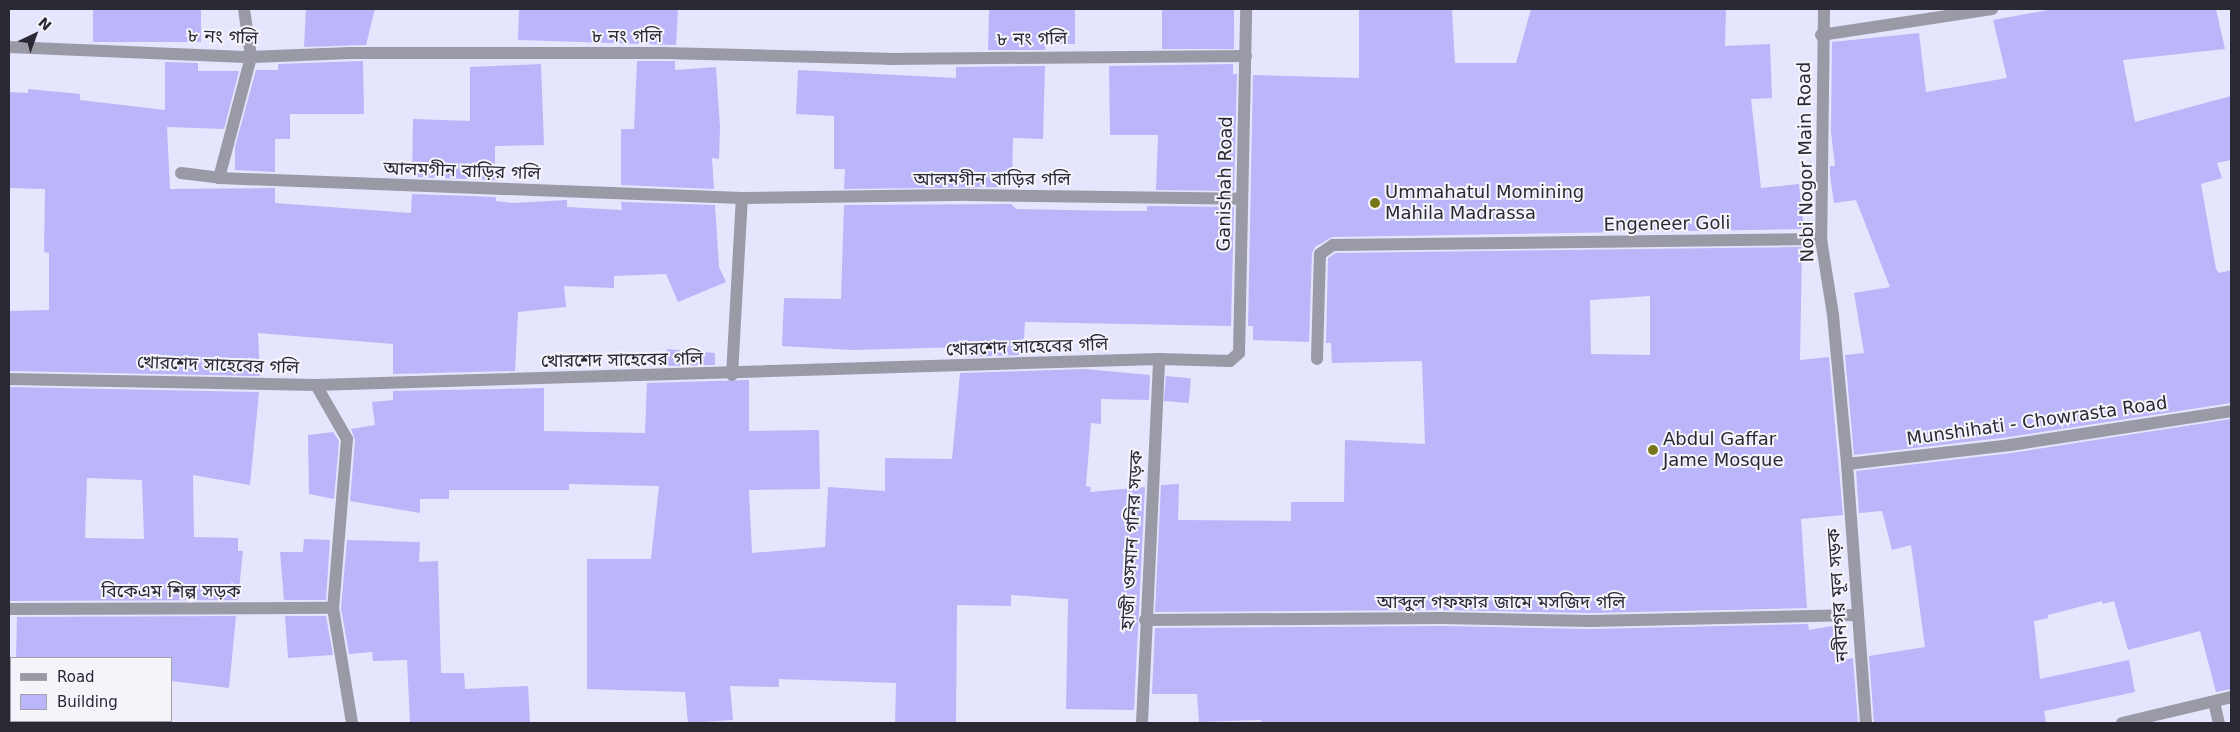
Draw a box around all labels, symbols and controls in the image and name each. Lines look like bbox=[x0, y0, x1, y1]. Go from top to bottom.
north arrow bbox=[10, 10, 60, 60]
text: N bbox=[35, 14, 55, 34]
street label: ৮ নং গলি bbox=[187, 25, 259, 49]
street label: ৮ নং গলি bbox=[592, 25, 662, 47]
street label: ৮ নং গলি bbox=[997, 28, 1067, 50]
street label: Nobi Nogor Main Road bbox=[1793, 62, 1819, 262]
street label: Ganishah Road bbox=[1213, 116, 1237, 252]
street label: আলমগীন বাড়ির গলি bbox=[383, 157, 541, 185]
street label: আলমগীন বাড়ির গলি bbox=[913, 168, 1071, 190]
place label: Ummahatul Momining Mahila Madrassa bbox=[1385, 182, 1584, 224]
marker: Ummahatul Momining Mahila Madrassa bbox=[1369, 197, 1381, 209]
street label: Engeneer Goli bbox=[1603, 212, 1731, 236]
street label: খোরশেদ সাহেবের গলি bbox=[946, 333, 1108, 361]
street label: খোরশেদ সাহেবের গলি bbox=[541, 348, 703, 372]
street label: খোরশেদ সাহেবের গলি bbox=[137, 351, 299, 379]
street label: Munshihati - Chowrasta Road bbox=[1905, 392, 2169, 450]
place label: Abdul Gaffar Jame Mosque bbox=[1663, 429, 1783, 472]
marker: Abdul Gaffar Jame Mosque bbox=[1647, 444, 1659, 456]
street label: হাজী ওসমান গনির সড়ক bbox=[1117, 450, 1147, 630]
street label: নবীনগর মূল সড়ক bbox=[1823, 528, 1853, 662]
street label: বিকেএম শিল্প সড়ক bbox=[101, 580, 241, 602]
street label: আব্দুল গফফার জামে মসজিদ গলি bbox=[1377, 591, 1625, 613]
legend bbox=[10, 657, 172, 722]
text: Road bbox=[57, 668, 95, 686]
text: Building bbox=[57, 693, 118, 711]

